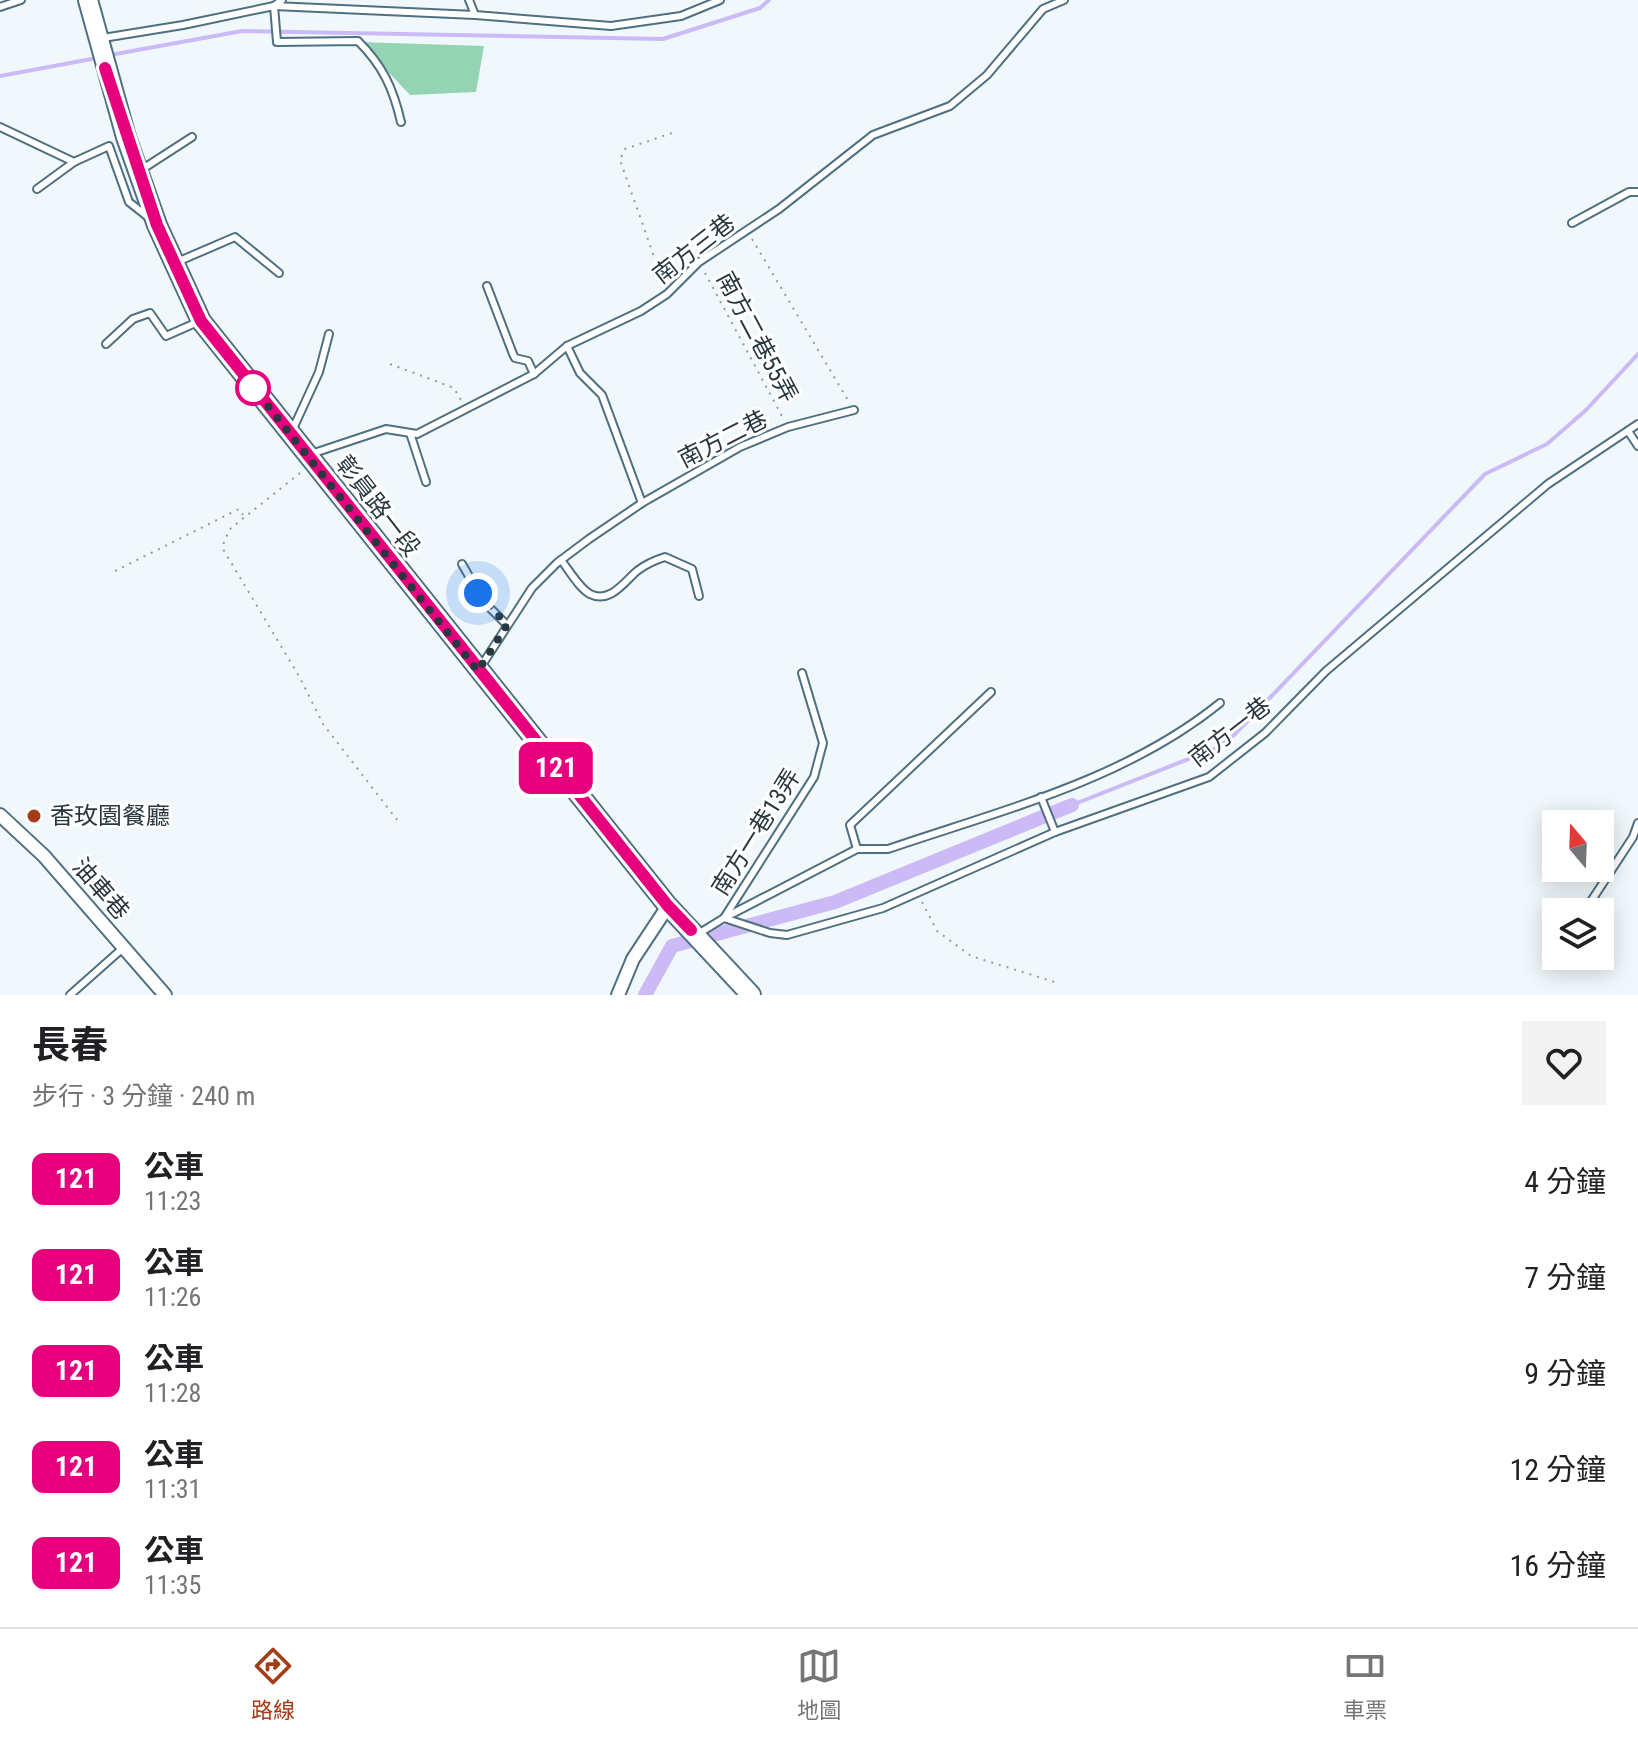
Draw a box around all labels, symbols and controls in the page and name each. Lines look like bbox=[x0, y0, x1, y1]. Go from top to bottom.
street label: 南方三巷 bbox=[648, 208, 740, 290]
street label: 南方二巷55弄 bbox=[711, 267, 803, 407]
unlabelled marker bbox=[236, 371, 270, 405]
street label: 南方二巷 bbox=[674, 405, 772, 473]
street label: 彰員路一段 bbox=[330, 450, 426, 562]
your location bbox=[458, 573, 498, 613]
street label: 南方一巷 bbox=[1184, 691, 1276, 773]
line badge: 121 bbox=[510, 742, 602, 794]
text: 121 bbox=[535, 751, 577, 784]
street label: 南方一巷13弄 bbox=[706, 764, 806, 900]
place label: 香玫園餐廳 bbox=[50, 802, 170, 830]
marker: 香玫園餐廳 bbox=[25, 807, 43, 825]
north arrow bbox=[1542, 810, 1614, 882]
map controls bbox=[1542, 810, 1614, 970]
street label: 油車巷 bbox=[67, 853, 135, 925]
button: layers bbox=[1542, 898, 1614, 970]
button: heart bbox=[1522, 1021, 1606, 1105]
text: 長春 bbox=[32, 1023, 108, 1067]
text: 步行 · 3 分鐘 · 240 m bbox=[32, 1081, 255, 1111]
text: 公車 bbox=[144, 1149, 204, 1184]
text: 121 bbox=[55, 1162, 97, 1195]
text: 4 分鐘 bbox=[1524, 1164, 1606, 1199]
text: 11:23 bbox=[144, 1186, 201, 1216]
text: 公車 bbox=[144, 1245, 204, 1280]
text: 121 bbox=[55, 1258, 97, 1291]
text: 7 分鐘 bbox=[1524, 1260, 1606, 1295]
text: 11:26 bbox=[144, 1282, 201, 1312]
text: 公車 bbox=[144, 1341, 204, 1376]
text: 121 bbox=[55, 1354, 97, 1387]
text: 9 分鐘 bbox=[1524, 1356, 1606, 1391]
text: 11:28 bbox=[144, 1378, 201, 1408]
text: 公車 bbox=[144, 1437, 204, 1472]
text: 121 bbox=[55, 1450, 97, 1483]
text: 12 分鐘 bbox=[1509, 1452, 1606, 1487]
text: 11:31 bbox=[144, 1474, 201, 1504]
text: 公車 bbox=[144, 1533, 204, 1568]
text: 121 bbox=[55, 1546, 97, 1579]
text: 16 分鐘 bbox=[1509, 1548, 1606, 1583]
text: 11:35 bbox=[144, 1570, 201, 1600]
tab: 路線 bbox=[251, 1644, 295, 1724]
tab: 地圖 bbox=[797, 1644, 841, 1724]
tab: 車票 bbox=[1343, 1644, 1387, 1724]

